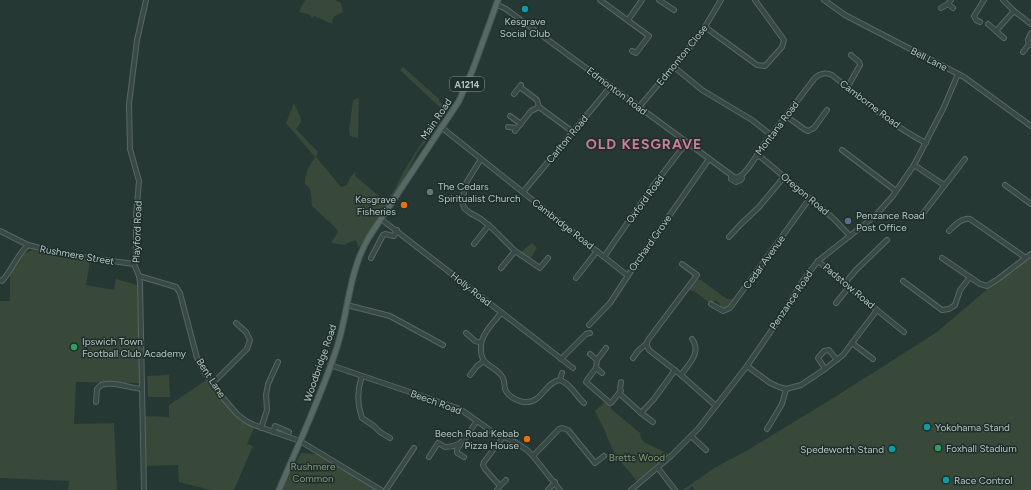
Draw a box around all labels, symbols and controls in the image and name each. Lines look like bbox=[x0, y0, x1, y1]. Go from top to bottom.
marker: Kesgrave Social Club bbox=[520, 4, 530, 14]
place label: Kesgrave Social Club bbox=[500, 15, 550, 40]
street label: Edmonton Close bbox=[653, 22, 711, 88]
street label: Bell Lane bbox=[908, 44, 950, 74]
street label: Edmonton Road bbox=[584, 64, 650, 118]
road number: A1214 bbox=[450, 77, 484, 91]
street label: Camborne Road bbox=[837, 77, 903, 131]
street label: Main Road bbox=[417, 96, 455, 142]
street label: Montana Road bbox=[752, 98, 802, 158]
street label: Carlton Road bbox=[543, 112, 591, 166]
district label: OLD KESGRAVE bbox=[586, 136, 702, 153]
street label: Oregon Road bbox=[778, 170, 832, 218]
street label: Oxford Road bbox=[623, 172, 667, 226]
place label: The Cedars Spiritualist Church bbox=[438, 180, 521, 205]
marker: The Cedars Spiritualist Church bbox=[425, 187, 435, 197]
place label: Kesgrave Fisheries bbox=[355, 193, 397, 218]
street label: Cambridge Road bbox=[529, 196, 597, 252]
street label: Playford Road bbox=[129, 200, 145, 263]
marker: Kesgrave Fisheries bbox=[399, 200, 409, 210]
place label: Penzance Road Post Office bbox=[856, 209, 925, 234]
street label: Orchard Grove bbox=[626, 212, 675, 274]
marker: Penzance Road Post Office bbox=[843, 216, 853, 226]
street label: Cedar Avenue bbox=[740, 232, 788, 291]
street label: Rushmere Street bbox=[39, 242, 115, 268]
street label: Padstow Road bbox=[820, 260, 878, 312]
street label: Penzance Road bbox=[766, 268, 816, 332]
street label: Holly Road bbox=[448, 269, 494, 309]
street label: Woodbridge Road bbox=[301, 323, 339, 403]
place label: Ipswich Town Football Club Academy bbox=[82, 335, 187, 360]
marker: Ipswich Town Football Club Academy bbox=[69, 342, 79, 352]
street label: Bent Lane bbox=[193, 356, 229, 401]
street label: Beech Road bbox=[409, 387, 463, 417]
place label: Yokohama Stand bbox=[935, 421, 1010, 434]
marker: Yokohama Stand bbox=[922, 422, 932, 432]
place label: Beech Road Kebab Pizza House bbox=[435, 427, 520, 452]
marker: Beech Road Kebab Pizza House bbox=[522, 434, 532, 444]
place label: Foxhall Stadium bbox=[946, 442, 1017, 455]
place label: Spedeworth Stand bbox=[800, 443, 884, 456]
marker: Foxhall Stadium bbox=[933, 443, 943, 453]
marker: Spedeworth Stand bbox=[887, 444, 897, 454]
park label: Bretts Wood bbox=[609, 451, 665, 464]
park label: Rushmere Common bbox=[291, 460, 336, 485]
place label: Race Control bbox=[954, 474, 1012, 487]
marker: Race Control bbox=[941, 475, 951, 485]

